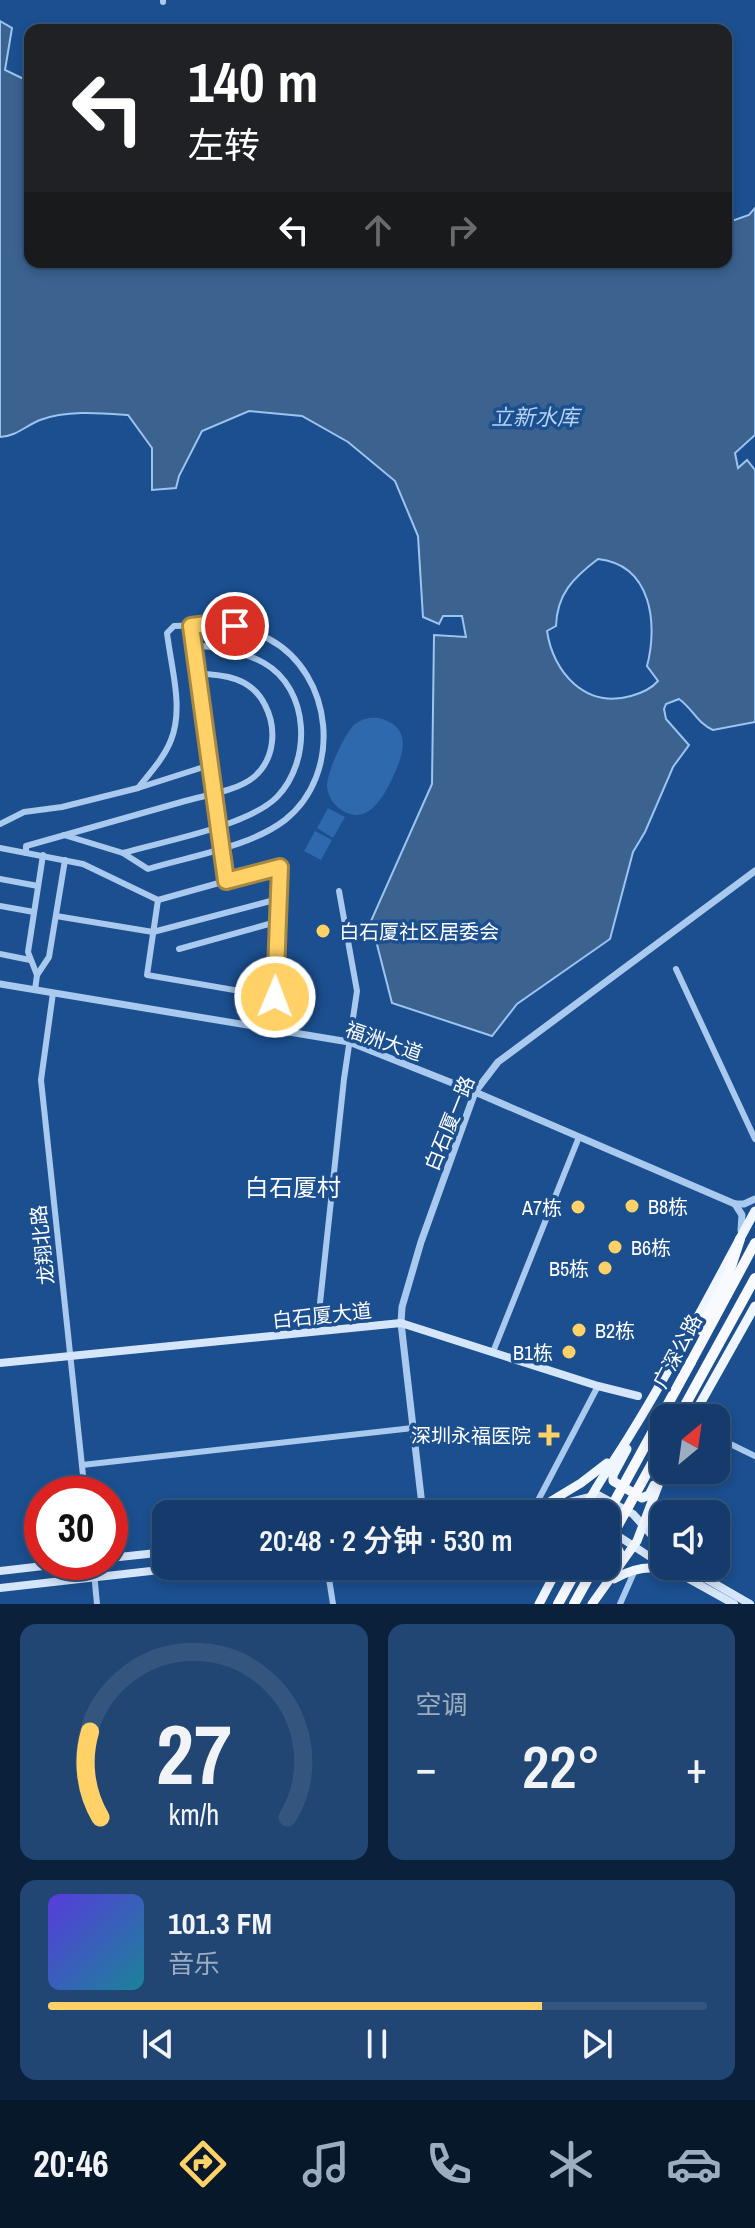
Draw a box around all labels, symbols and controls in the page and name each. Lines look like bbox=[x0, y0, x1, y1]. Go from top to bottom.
text: 140 m bbox=[188, 44, 318, 119]
icon: left bbox=[56, 56, 160, 160]
text: 左转 bbox=[188, 121, 260, 169]
icon: left bbox=[272, 208, 316, 252]
icon: ahead bbox=[356, 208, 400, 252]
icon: right bbox=[440, 208, 484, 252]
water label: 立新水库 bbox=[491, 402, 583, 432]
pin bbox=[201, 592, 269, 660]
icon: arrive bbox=[213, 604, 257, 648]
place label: 白石厦社区居委会 bbox=[339, 918, 499, 945]
marker: 白石厦社区居委会 bbox=[314, 922, 332, 940]
position arrow bbox=[233, 955, 317, 1039]
street label: 福洲大道 bbox=[342, 1015, 426, 1067]
street label: 白石厦一路 bbox=[418, 1072, 480, 1174]
district label: 白石厦村 bbox=[245, 1171, 341, 1203]
place label: B8栋 bbox=[648, 1193, 688, 1220]
place label: A7栋 bbox=[521, 1194, 562, 1221]
marker: B8栋 bbox=[623, 1197, 641, 1215]
marker: A7栋 bbox=[569, 1198, 587, 1216]
street label: 龙翔北路 bbox=[24, 1204, 60, 1286]
place label: B6栋 bbox=[631, 1234, 671, 1261]
marker: B6栋 bbox=[606, 1238, 624, 1256]
place label: B5栋 bbox=[549, 1255, 589, 1282]
marker: B5栋 bbox=[596, 1259, 614, 1277]
street label: 白石厦大道 bbox=[271, 1296, 373, 1334]
street label: 广深公路 bbox=[646, 1309, 708, 1393]
place label: B2栋 bbox=[595, 1317, 635, 1344]
marker: B2栋 bbox=[570, 1321, 588, 1339]
place label: B1栋 bbox=[513, 1339, 553, 1366]
marker: B1栋 bbox=[560, 1343, 578, 1361]
north arrow bbox=[650, 1404, 730, 1484]
map controls bbox=[650, 1404, 730, 1580]
place label: 深圳永福医院 bbox=[411, 1422, 531, 1449]
marker: 深圳永福医院 bbox=[538, 1424, 560, 1446]
speed limit sign: 30 bbox=[24, 1476, 128, 1580]
button: sound bbox=[650, 1500, 730, 1580]
text: 20:48 · 2 分钟 · 530 m bbox=[259, 1520, 513, 1560]
text: 空调 bbox=[416, 1687, 468, 1722]
text: 27 bbox=[156, 1698, 232, 1810]
text: 22° bbox=[522, 1726, 601, 1807]
text: − bbox=[416, 1737, 437, 1797]
text: + bbox=[686, 1737, 707, 1797]
text: km/h bbox=[168, 1795, 219, 1834]
text: 101.3 FM bbox=[168, 1903, 272, 1943]
text: 音乐 bbox=[168, 1946, 220, 1981]
icon: previous bbox=[136, 2022, 180, 2066]
icon: pause bbox=[355, 2022, 399, 2066]
icon: next bbox=[575, 2022, 619, 2066]
icon: directions bbox=[175, 2136, 231, 2192]
icon: music bbox=[298, 2136, 354, 2192]
icon: phone bbox=[421, 2136, 477, 2192]
icon: climate bbox=[543, 2136, 599, 2192]
icon: car bbox=[666, 2136, 722, 2192]
text: 20:46 bbox=[33, 2140, 109, 2188]

